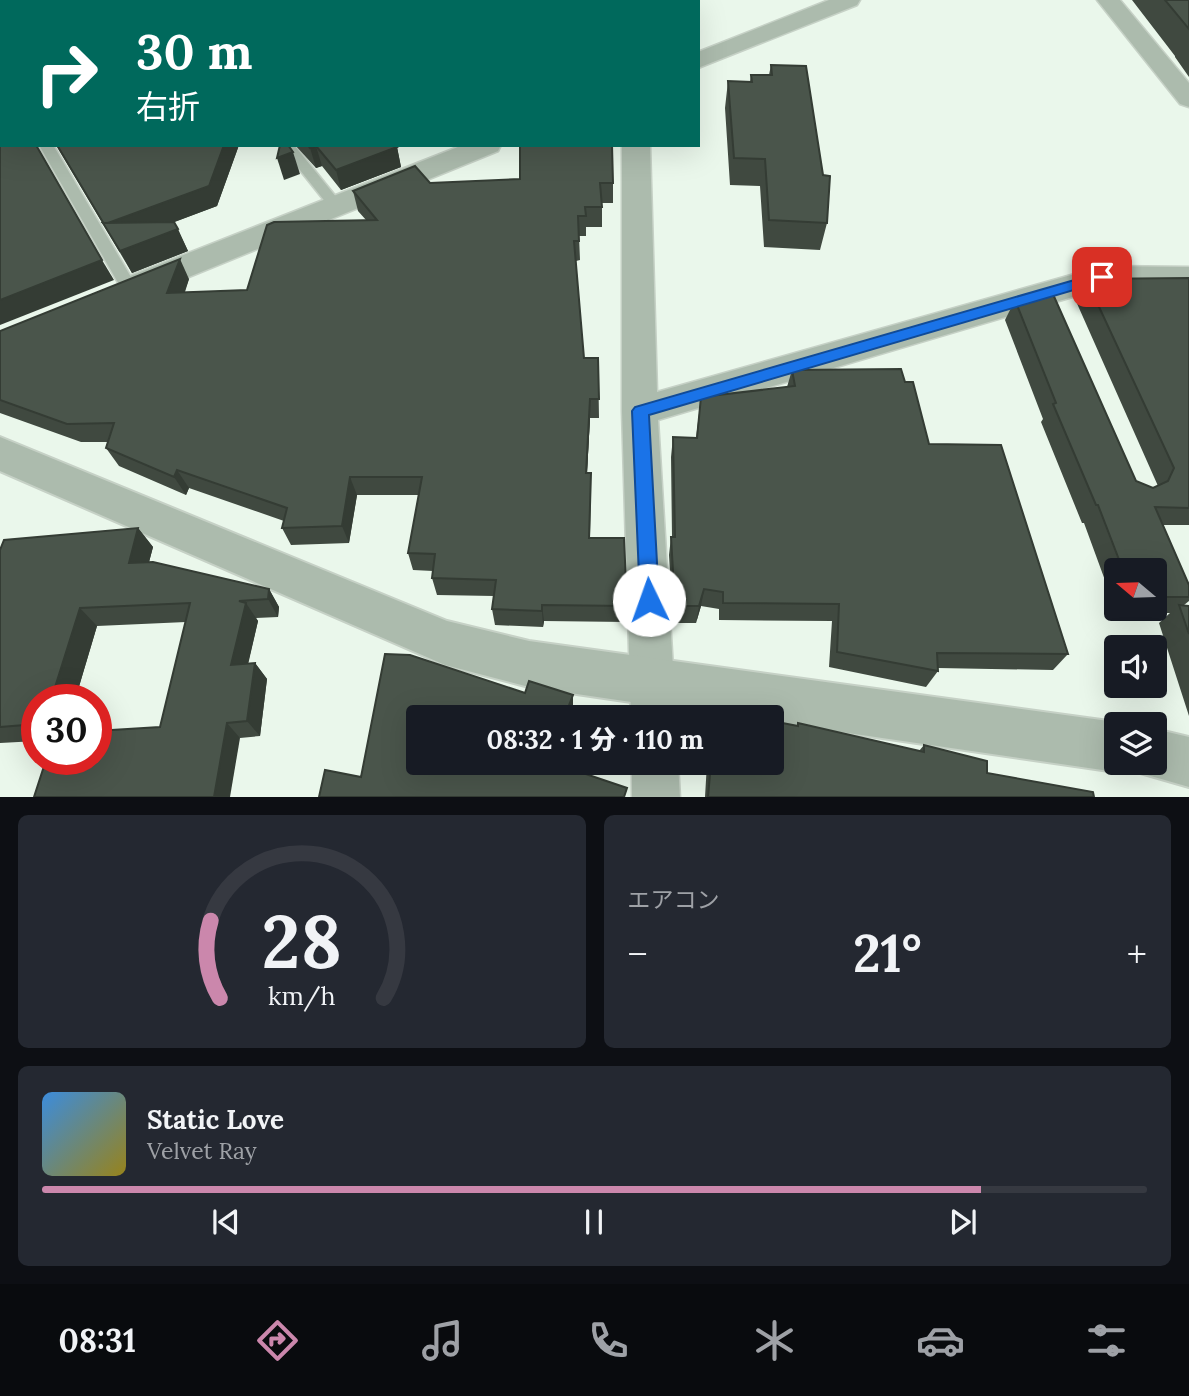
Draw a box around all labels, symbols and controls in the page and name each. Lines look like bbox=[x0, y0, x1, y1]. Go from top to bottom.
text: 30 m bbox=[136, 20, 253, 82]
icon: right bbox=[21, 28, 112, 119]
text: 右折 bbox=[136, 86, 200, 127]
pin bbox=[1072, 247, 1132, 307]
icon: arrive bbox=[1083, 258, 1121, 296]
north arrow bbox=[1104, 558, 1167, 621]
map controls bbox=[1104, 558, 1167, 775]
position arrow bbox=[612, 563, 686, 637]
button: sound bbox=[1104, 635, 1167, 698]
speed limit sign: 30 bbox=[21, 684, 112, 775]
button: layers bbox=[1104, 712, 1167, 775]
text: 08:32 · 1 分 · 110 m bbox=[486, 723, 704, 756]
text: エアコン bbox=[628, 885, 720, 914]
text: 28 bbox=[262, 895, 342, 988]
text: 21° bbox=[853, 920, 922, 986]
text: − bbox=[628, 930, 648, 978]
text: + bbox=[1127, 930, 1147, 978]
text: km/h bbox=[268, 979, 336, 1011]
text: Static Love bbox=[147, 1103, 284, 1136]
text: Velvet Ray bbox=[147, 1136, 257, 1165]
icon: previous bbox=[207, 1203, 245, 1241]
icon: pause bbox=[575, 1203, 613, 1241]
icon: next bbox=[944, 1203, 982, 1241]
icon: directions bbox=[253, 1316, 302, 1365]
icon: music bbox=[418, 1316, 467, 1365]
icon: phone bbox=[584, 1316, 633, 1365]
icon: climate bbox=[750, 1316, 799, 1365]
icon: car bbox=[916, 1316, 965, 1365]
icon: filters bbox=[1082, 1316, 1131, 1365]
text: 08:31 bbox=[58, 1320, 136, 1361]

